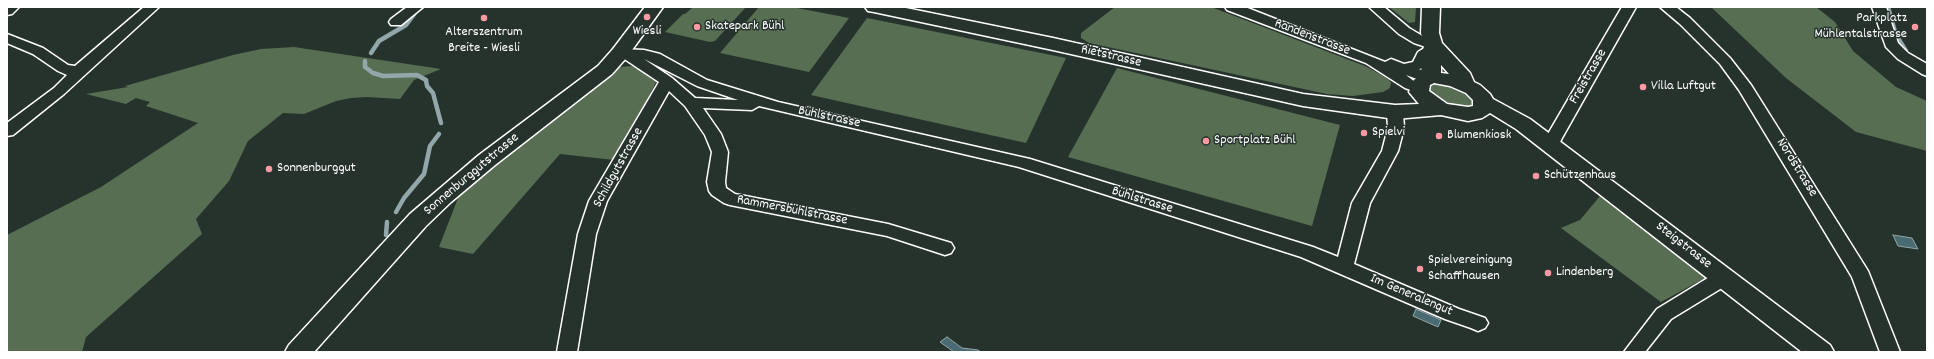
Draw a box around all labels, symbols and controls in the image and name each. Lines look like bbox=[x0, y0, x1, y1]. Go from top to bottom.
place label: Parkplatz Mühlentalstrasse bbox=[1815, 11, 1907, 44]
marker: Wiesli bbox=[642, 12, 652, 22]
marker: Alterszentrum Breite - Wiesli bbox=[479, 13, 489, 23]
street label: Randenstrasse bbox=[1272, 16, 1352, 60]
place label: Skatepark Bühl bbox=[705, 19, 784, 35]
marker: Skatepark Bühl bbox=[692, 22, 702, 32]
marker: Parkplatz Mühlentalstrasse bbox=[1910, 22, 1920, 32]
place label: Wiesli bbox=[633, 24, 661, 40]
place label: Alterszentrum Breite - Wiesli bbox=[445, 25, 523, 58]
street label: Rietstrasse bbox=[1079, 42, 1143, 72]
street label: Freistrasse bbox=[1566, 46, 1612, 108]
place label: Villa Luftgut bbox=[1651, 79, 1716, 95]
marker: Villa Luftgut bbox=[1638, 82, 1648, 92]
street label: Bühlstrasse bbox=[796, 103, 862, 133]
street label: Schildgutstrasse bbox=[590, 125, 648, 211]
place label: Spielvi bbox=[1372, 125, 1405, 141]
marker: Spielvi bbox=[1359, 128, 1369, 138]
place label: Blumenkiosk bbox=[1447, 128, 1511, 144]
street label: Sonnenburggutstrasse bbox=[421, 130, 523, 220]
marker: Blumenkiosk bbox=[1434, 131, 1444, 141]
place label: Sportplatz Bühl bbox=[1214, 133, 1296, 149]
marker: Sportplatz Bühl bbox=[1201, 136, 1211, 146]
street label: Nordstrasse bbox=[1771, 136, 1821, 200]
place label: Sonnenburggut bbox=[277, 161, 356, 177]
marker: Sonnenburggut bbox=[264, 164, 274, 174]
place label: Schützenhaus bbox=[1544, 168, 1616, 184]
marker: Schützenhaus bbox=[1531, 171, 1541, 181]
street label: Bühlstrasse bbox=[1109, 184, 1175, 218]
street label: Rammersbühlstrasse bbox=[735, 192, 849, 230]
street label: Steigstrasse bbox=[1651, 219, 1715, 273]
place label: Spielvereinigung Schaffhausen bbox=[1428, 253, 1512, 286]
marker: Spielvereinigung Schaffhausen bbox=[1415, 264, 1425, 274]
place label: Lindenberg bbox=[1556, 265, 1613, 281]
marker: Lindenberg bbox=[1543, 268, 1553, 278]
street label: Im Generalengut bbox=[1367, 271, 1455, 321]

